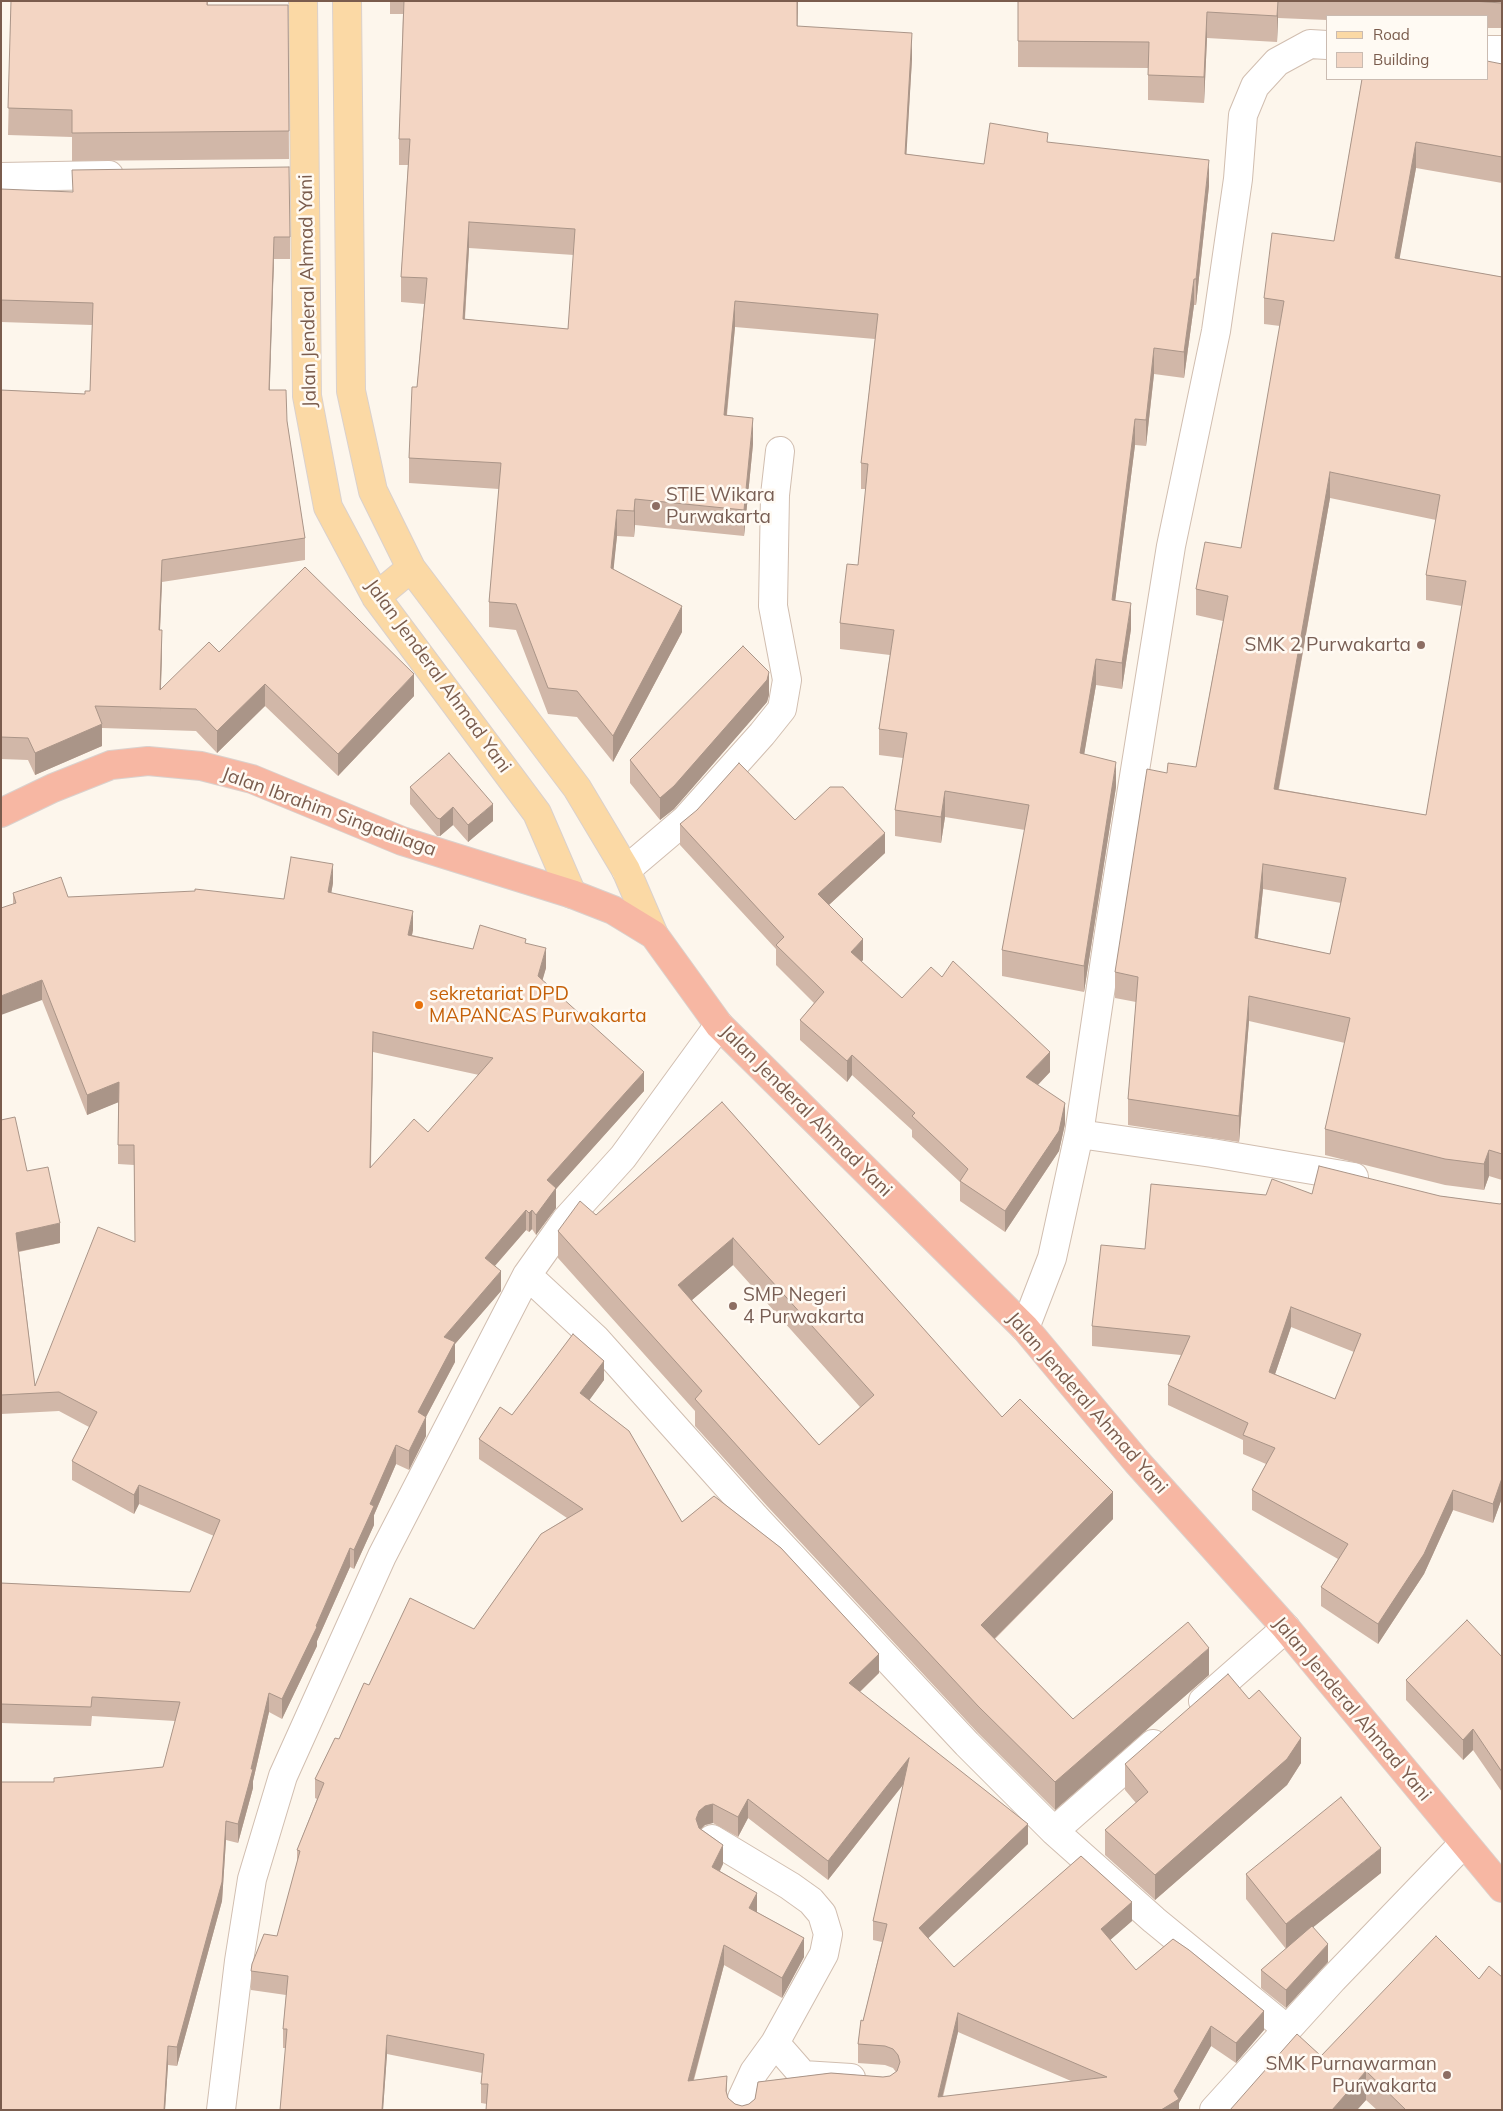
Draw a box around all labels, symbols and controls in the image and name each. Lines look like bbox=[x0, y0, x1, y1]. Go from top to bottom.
legend bbox=[1326, 15, 1488, 80]
text: Road bbox=[1373, 25, 1410, 44]
text: Building bbox=[1373, 50, 1429, 69]
street label: Jalan Jenderal Ahmad Yani bbox=[295, 174, 321, 408]
place label: STIE Wikara Purwakarta bbox=[666, 484, 775, 528]
marker: STIE Wikara Purwakarta bbox=[650, 500, 662, 512]
street label: Jalan Jenderal Ahmad Yani bbox=[360, 575, 516, 777]
place label: SMK 2 Purwakarta bbox=[1245, 634, 1411, 656]
marker: SMK 2 Purwakarta bbox=[1415, 639, 1427, 651]
street label: Jalan Ibrahim Singadilaga bbox=[219, 763, 439, 861]
place label: sekretariat DPD MAPANCAS Purwakarta bbox=[429, 983, 647, 1027]
marker: sekretariat DPD MAPANCAS Purwakarta bbox=[413, 999, 425, 1011]
street label: Jalan Jenderal Ahmad Yani bbox=[715, 1020, 897, 1202]
place label: SMP Negeri 4 Purwakarta bbox=[743, 1284, 864, 1328]
marker: SMP Negeri 4 Purwakarta bbox=[727, 1300, 739, 1312]
street label: Jalan Jenderal Ahmad Yani bbox=[1002, 1307, 1172, 1499]
street label: Jalan Jenderal Ahmad Yani bbox=[1268, 1612, 1436, 1806]
place label: SMK Purnawarman Purwakarta bbox=[1265, 2053, 1437, 2097]
marker: SMK Purnawarman Purwakarta bbox=[1441, 2069, 1453, 2081]

